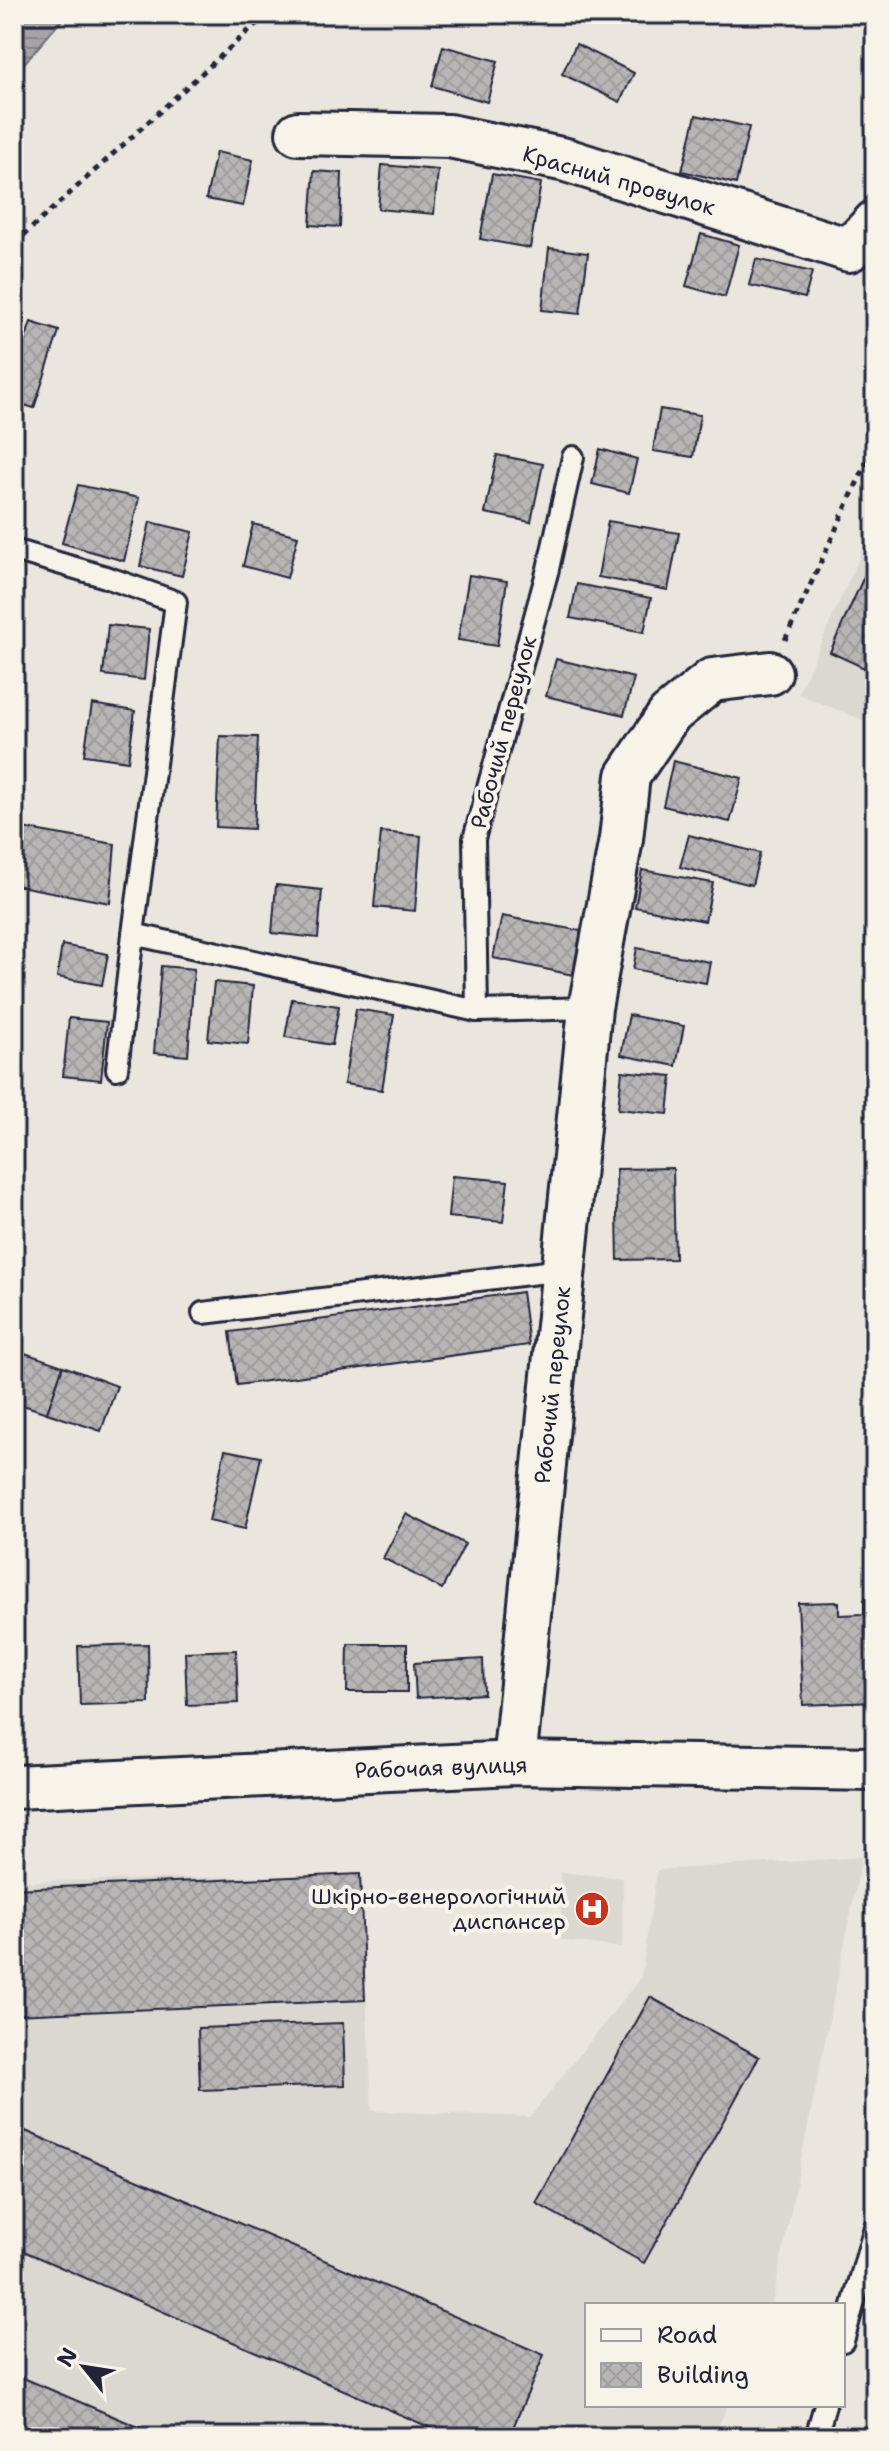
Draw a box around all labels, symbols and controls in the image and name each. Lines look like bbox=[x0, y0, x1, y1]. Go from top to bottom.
street label: Красний провулок bbox=[519, 139, 719, 222]
street label: Рабочий переулок bbox=[464, 632, 543, 832]
street label: Рабочий переулок bbox=[528, 1284, 577, 1485]
street label: Рабочая вулиця bbox=[354, 1750, 528, 1785]
place label: Шкірно-венерологічний диспансер bbox=[311, 1882, 566, 1936]
hospital icon: Шкірно-венерологічний диспансер bbox=[573, 1890, 611, 1928]
legend bbox=[585, 2303, 845, 2407]
text: Road bbox=[657, 2319, 717, 2351]
north arrow bbox=[44, 2327, 124, 2407]
text: N bbox=[50, 2342, 84, 2372]
text: Building bbox=[657, 2359, 749, 2391]

